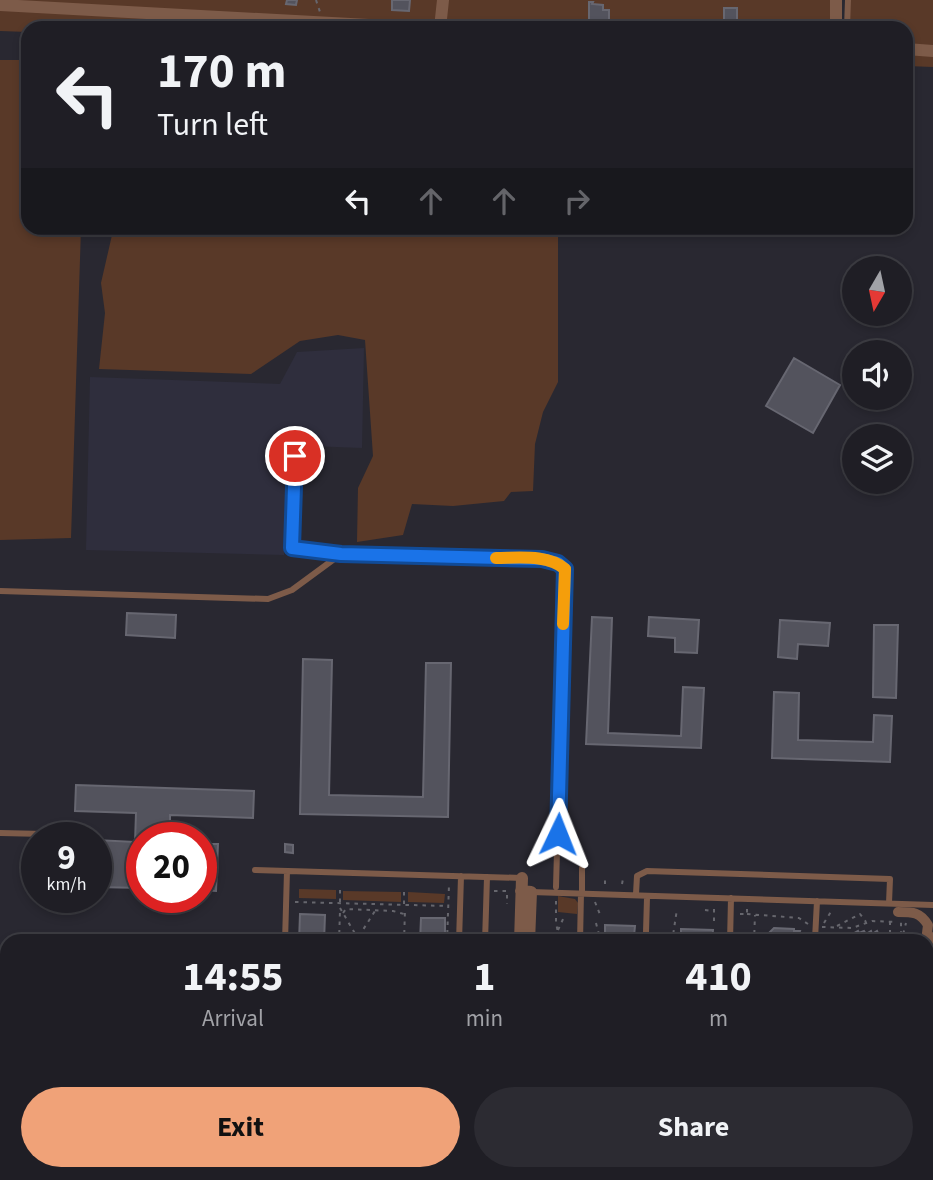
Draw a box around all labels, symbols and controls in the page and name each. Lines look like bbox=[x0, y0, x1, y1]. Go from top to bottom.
text: 170 m bbox=[157, 37, 286, 107]
icon: left bbox=[42, 49, 133, 140]
text: Turn left bbox=[157, 102, 268, 148]
icon: left bbox=[339, 182, 377, 220]
icon: ahead bbox=[412, 182, 450, 220]
icon: ahead bbox=[485, 182, 523, 220]
icon: right bbox=[558, 182, 596, 220]
north arrow bbox=[842, 256, 912, 326]
map controls bbox=[842, 256, 912, 494]
button: sound bbox=[842, 340, 912, 410]
button: layers bbox=[842, 424, 912, 494]
pin bbox=[265, 426, 325, 486]
icon: arrive bbox=[276, 437, 314, 475]
position arrow bbox=[521, 797, 595, 871]
speed limit sign: 20 bbox=[126, 822, 217, 913]
text: 9 bbox=[57, 833, 76, 883]
text: km/h bbox=[47, 872, 86, 897]
text: 14:55 bbox=[182, 947, 284, 1007]
text: 1 bbox=[473, 947, 495, 1007]
text: 410 bbox=[685, 947, 752, 1007]
text: Arrival bbox=[202, 1002, 264, 1035]
text: min bbox=[466, 1002, 503, 1035]
text: m bbox=[709, 1002, 728, 1035]
button: Exit bbox=[21, 1087, 460, 1167]
button: Share bbox=[474, 1087, 913, 1167]

